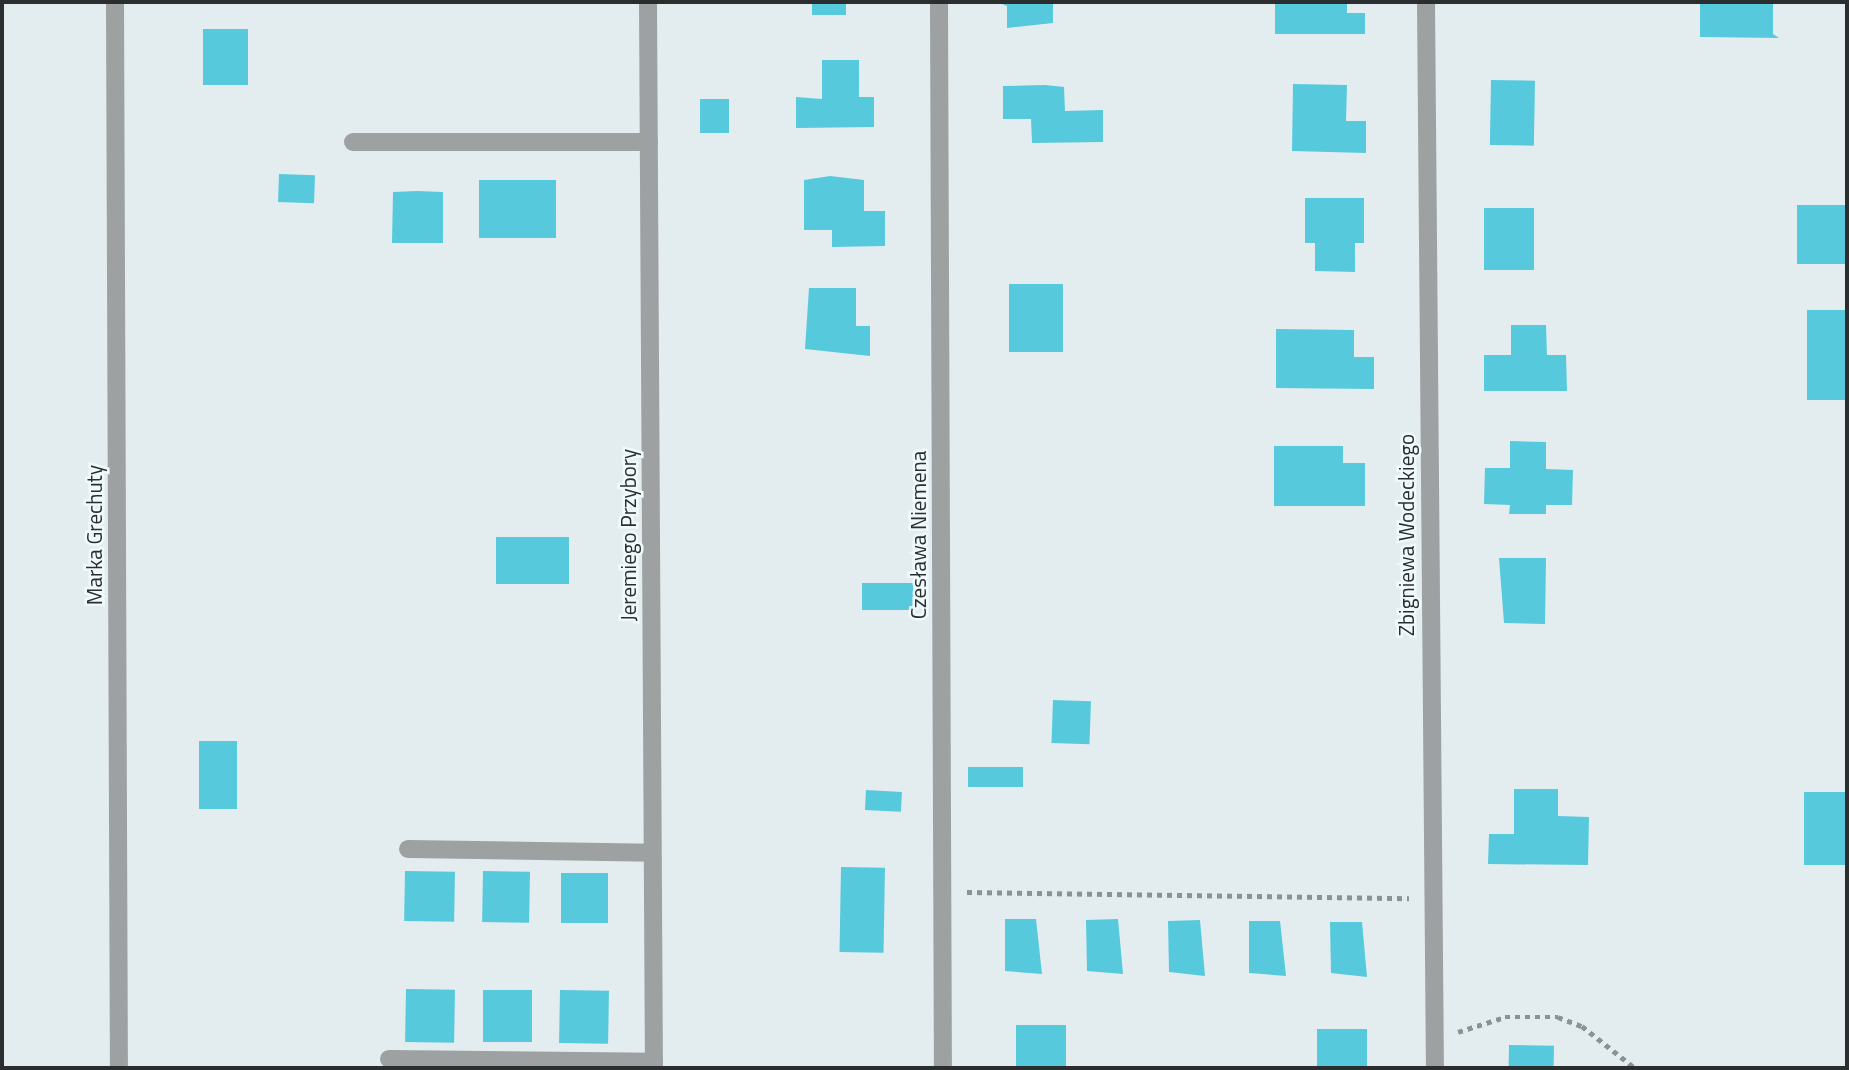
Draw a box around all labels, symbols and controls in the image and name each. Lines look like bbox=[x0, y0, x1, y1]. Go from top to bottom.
street label: Zbigniewa Wodeckiego bbox=[1393, 434, 1419, 636]
street label: Jeremiego Przybory bbox=[615, 449, 641, 621]
street label: Czesława Niemena bbox=[905, 451, 931, 619]
street label: Marka Grechuty bbox=[81, 465, 107, 605]

